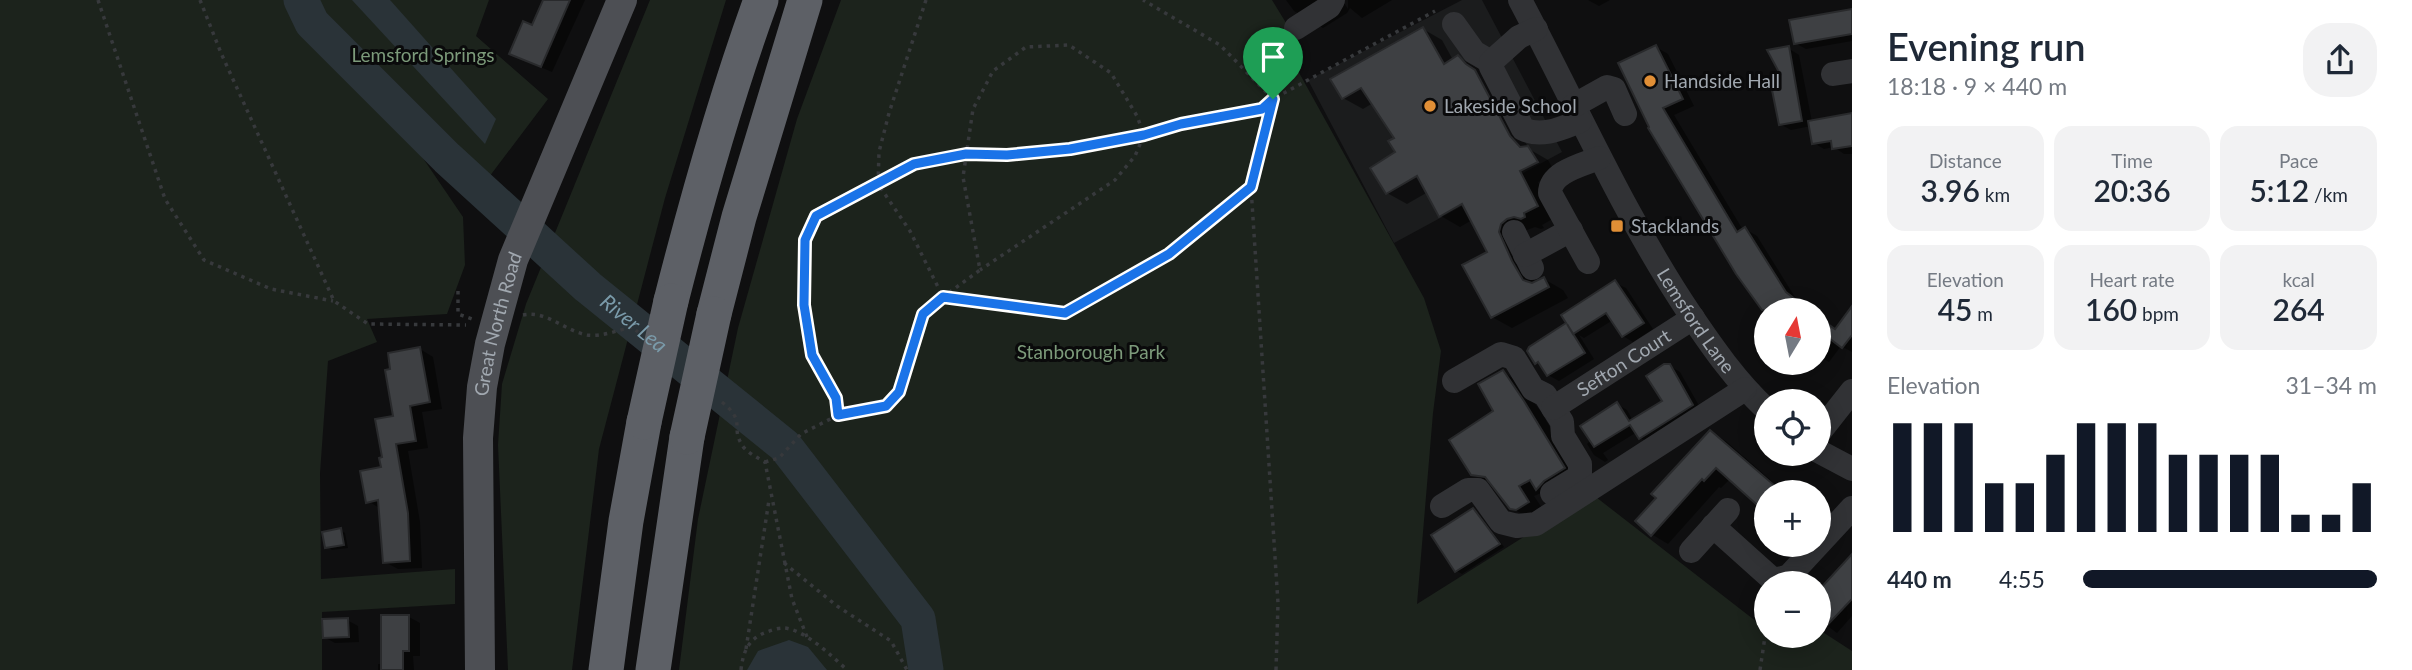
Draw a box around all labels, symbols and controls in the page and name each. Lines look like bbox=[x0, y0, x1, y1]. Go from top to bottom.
text: Evening run bbox=[1887, 23, 2086, 69]
button: share bbox=[2303, 23, 2377, 97]
pin bbox=[1243, 27, 1303, 99]
icon: arrive bbox=[1254, 38, 1292, 76]
park label: Lemsford Springs bbox=[351, 43, 495, 66]
place label: Handside Hall bbox=[1664, 69, 1780, 92]
text: 18:18 · 9 × 440 m bbox=[1887, 72, 2067, 100]
marker: Handside Hall bbox=[1642, 73, 1658, 89]
place label: Lakeside School bbox=[1444, 94, 1577, 117]
marker: Lakeside School bbox=[1422, 98, 1438, 114]
text: Distance bbox=[1929, 149, 2002, 172]
text: Time bbox=[2111, 149, 2153, 172]
text: Pace bbox=[2279, 149, 2318, 172]
text: 3.96 bbox=[1921, 172, 1980, 208]
text: 20:36 bbox=[2093, 172, 2171, 208]
text: 5:12 bbox=[2249, 172, 2309, 208]
text: km bbox=[1980, 183, 2010, 206]
text: /km bbox=[2309, 183, 2348, 206]
place label: Stacklands bbox=[1631, 214, 1719, 237]
marker: Stacklands bbox=[1609, 218, 1625, 234]
street label: Great North Road bbox=[469, 248, 526, 397]
street label: Lemsford Lane bbox=[1653, 264, 1740, 377]
text: Elevation bbox=[1927, 268, 2004, 291]
text: Heart rate bbox=[2089, 268, 2175, 291]
text: kcal bbox=[2283, 268, 2315, 291]
water label: River Lea bbox=[596, 288, 673, 357]
text: 45 bbox=[1938, 291, 1972, 327]
text: 160 bbox=[2085, 291, 2137, 327]
text: 264 bbox=[2273, 291, 2325, 327]
north arrow bbox=[1754, 298, 1830, 374]
map controls bbox=[1754, 298, 1831, 648]
text: m bbox=[1972, 302, 1993, 325]
text: bpm bbox=[2137, 302, 2179, 325]
street label: Sefton Court bbox=[1572, 323, 1675, 401]
park label: Stanborough Park bbox=[1017, 340, 1166, 363]
text: Elevation bbox=[1887, 371, 1980, 399]
text: 31–34 m bbox=[2285, 371, 2377, 399]
button: locate bbox=[1754, 389, 1831, 466]
button: + bbox=[1754, 480, 1831, 557]
text: 440 m bbox=[1887, 565, 1952, 593]
text: 4:55 bbox=[1999, 565, 2045, 593]
button: − bbox=[1754, 571, 1831, 648]

